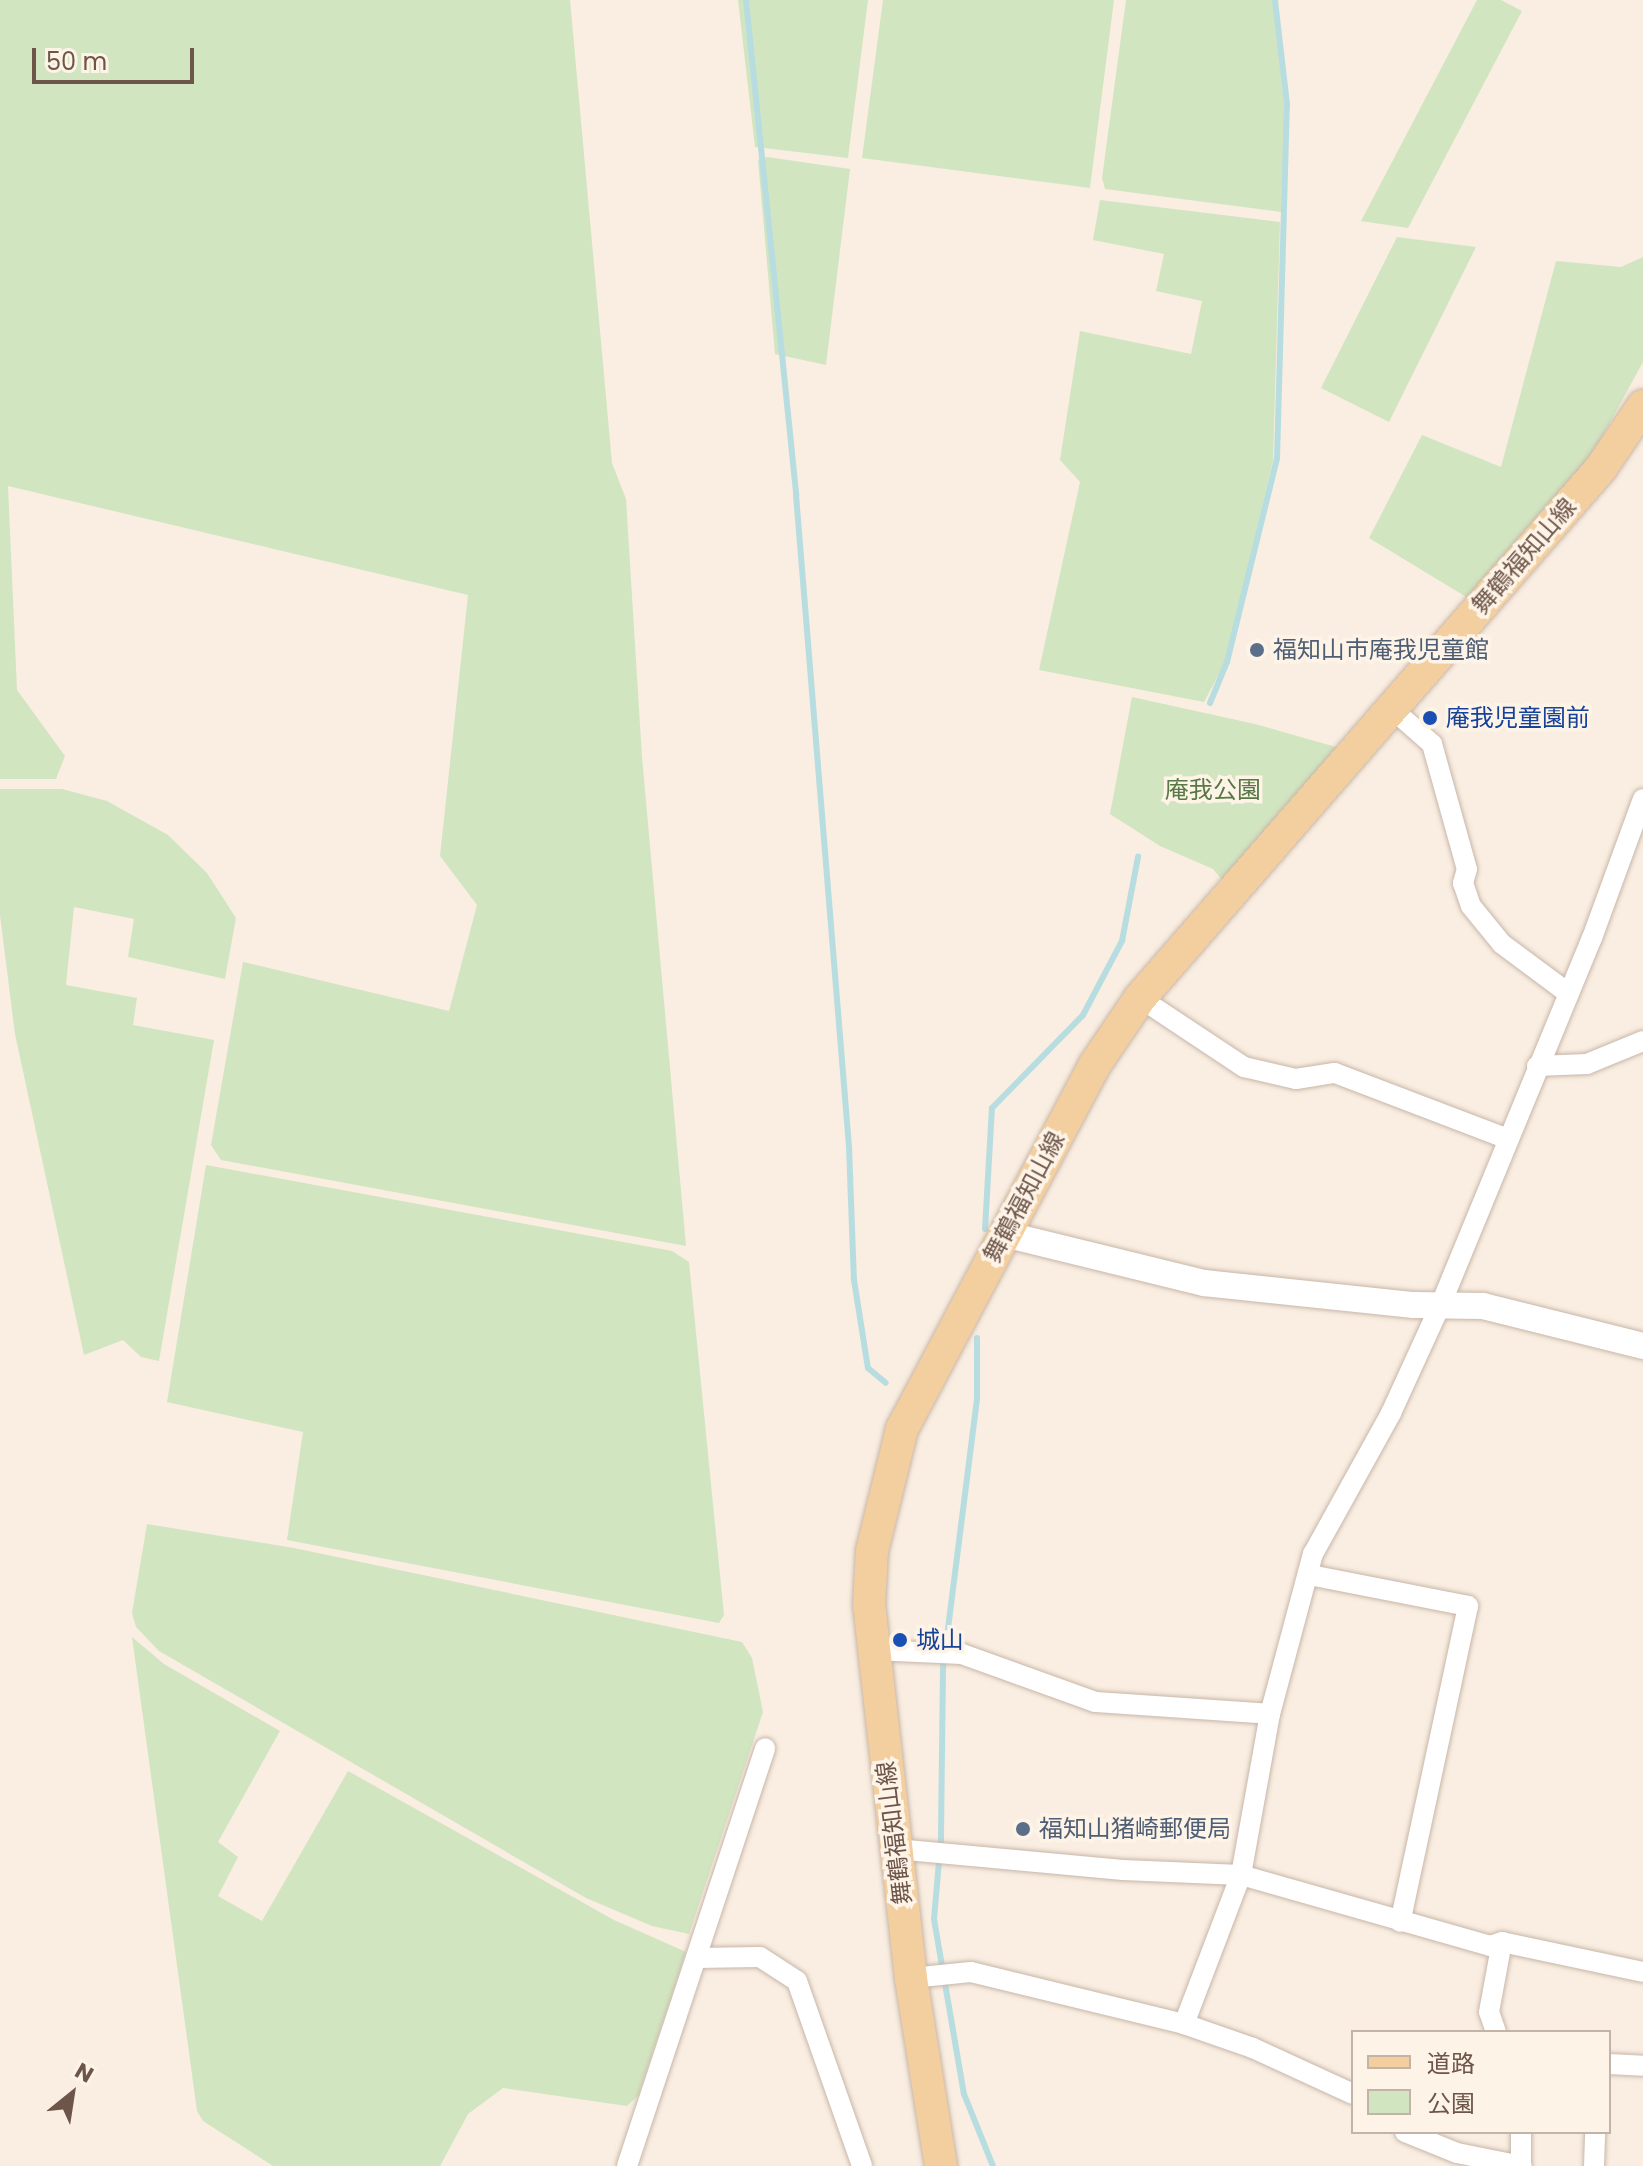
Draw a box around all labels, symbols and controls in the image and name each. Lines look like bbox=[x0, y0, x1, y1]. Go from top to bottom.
scale bar bbox=[36, 32, 198, 82]
text: 50 m bbox=[46, 45, 107, 78]
street label: 舞鶴福知山線 bbox=[1466, 492, 1582, 620]
place label: 福知山市庵我児童館 bbox=[1273, 636, 1489, 664]
marker: 福知山市庵我児童館 bbox=[1248, 641, 1266, 659]
place label: 庵我児童園前 bbox=[1446, 704, 1590, 732]
marker: 庵我児童園前 bbox=[1421, 709, 1439, 727]
park label: 庵我公園 bbox=[1165, 776, 1261, 804]
street label: 舞鶴福知山線 bbox=[977, 1127, 1071, 1267]
place label: 城山 bbox=[916, 1626, 964, 1654]
marker: 城山 bbox=[891, 1631, 909, 1649]
street label: 舞鶴福知山線 bbox=[871, 1760, 917, 1906]
place label: 福知山猪崎郵便局 bbox=[1039, 1815, 1231, 1843]
marker: 福知山猪崎郵便局 bbox=[1014, 1820, 1032, 1838]
legend bbox=[1351, 2030, 1611, 2134]
text: 道路 bbox=[1427, 2047, 1475, 2080]
north arrow bbox=[32, 2054, 112, 2134]
text: N bbox=[69, 2055, 99, 2090]
text: 公園 bbox=[1427, 2087, 1475, 2120]

